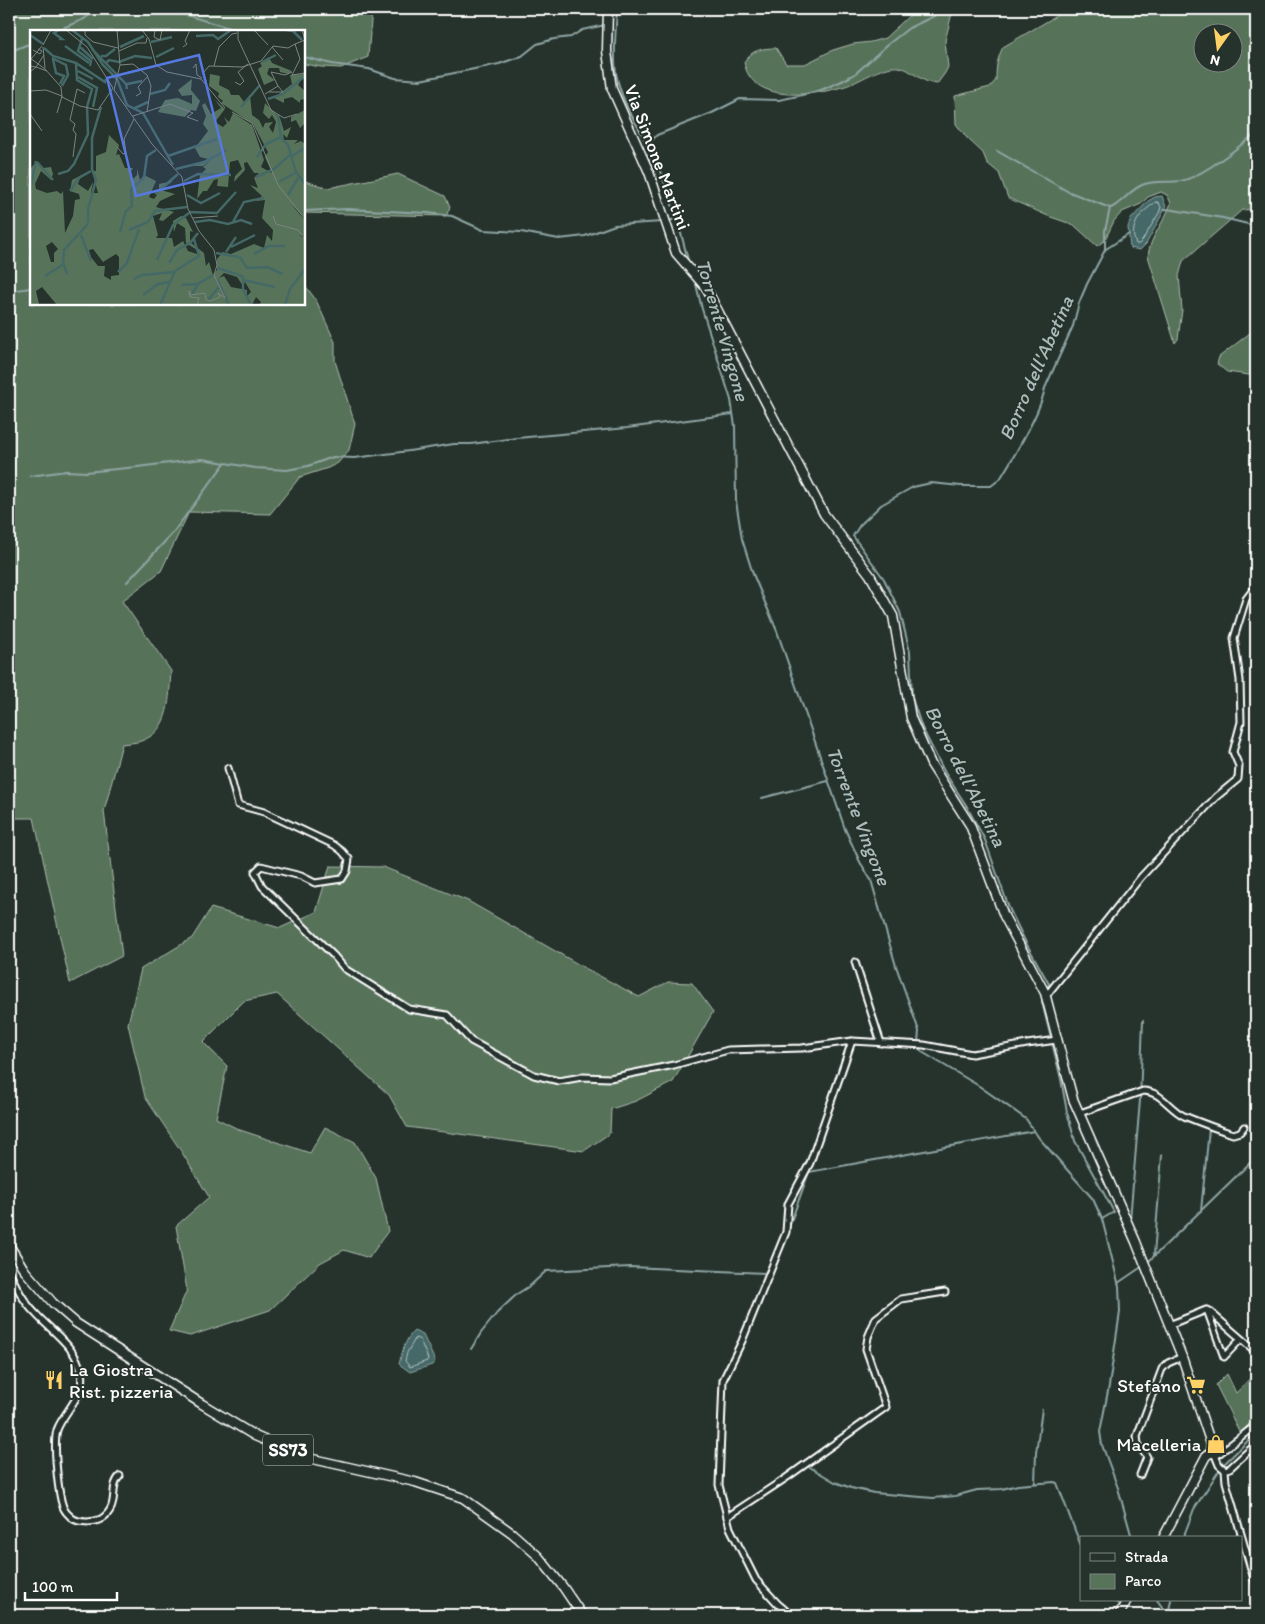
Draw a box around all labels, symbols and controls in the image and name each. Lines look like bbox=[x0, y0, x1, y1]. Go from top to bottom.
north arrow bbox=[1192, 22, 1242, 72]
inset map bbox=[30, 30, 305, 305]
text: N bbox=[1208, 51, 1222, 70]
street label: Via Simone Martini bbox=[619, 81, 696, 233]
water label: Torrente Vingone bbox=[691, 256, 755, 405]
water label: Borro dell'Abetina bbox=[993, 292, 1079, 444]
water label: Borro dell'Abetina bbox=[920, 701, 1012, 851]
water label: Torrente Vingone bbox=[822, 743, 897, 890]
place label: La Giostra Rist. pizzeria bbox=[69, 1358, 173, 1403]
restaurant icon: La Giostra Rist. pizzeria bbox=[43, 1369, 65, 1391]
place label: Stefano bbox=[1117, 1374, 1181, 1397]
supermarket icon: Stefano bbox=[1185, 1374, 1207, 1396]
place label: Macelleria bbox=[1117, 1433, 1201, 1456]
shop icon: Macelleria bbox=[1205, 1433, 1227, 1455]
road number: SS73 bbox=[263, 1434, 313, 1466]
legend bbox=[1080, 1536, 1242, 1602]
text: Strada bbox=[1125, 1548, 1169, 1566]
scale bar bbox=[25, 1569, 118, 1601]
text: Parco bbox=[1125, 1572, 1161, 1590]
text: 100 m bbox=[32, 1578, 74, 1596]

